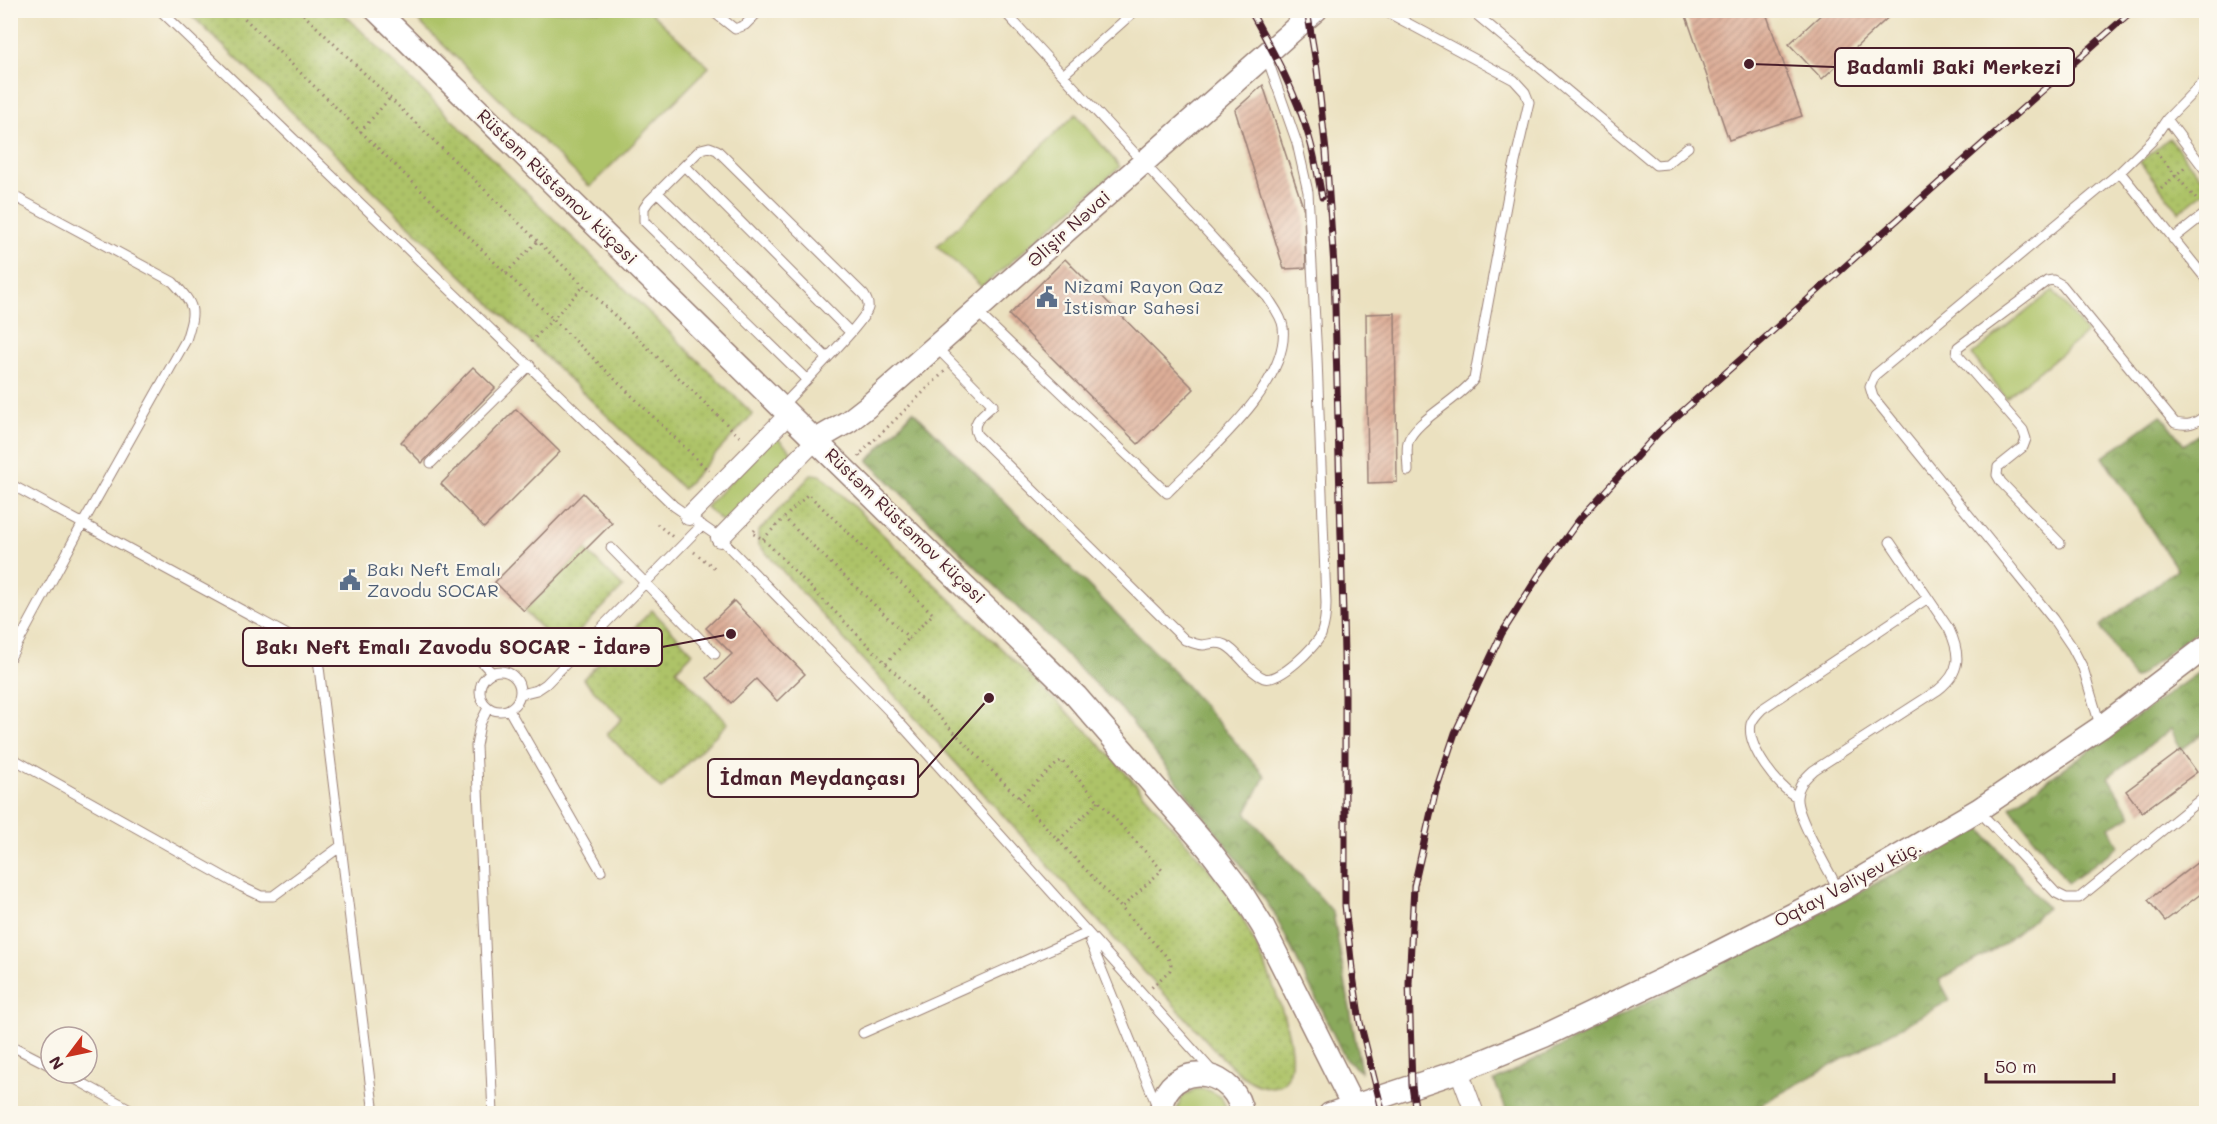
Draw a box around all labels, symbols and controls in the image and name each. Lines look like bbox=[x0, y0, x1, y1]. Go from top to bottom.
callout: Badamli Baki Merkezi bbox=[1835, 48, 2074, 86]
text: Badamli Baki Merkezi bbox=[1846, 53, 2062, 79]
street label: Rüstəm Rüstəmov küçəsi bbox=[472, 103, 643, 269]
street label: Əlişir Nəvai bbox=[1022, 185, 1115, 272]
place label: Nizami Rayon Qaz İstismar Sahəsi bbox=[1064, 274, 1223, 319]
public building icon: Nizami Rayon Qaz İstismar Sahəsi bbox=[1035, 285, 1059, 309]
street label: Rüstəm Rüstəmov küçəsi bbox=[820, 442, 991, 608]
place label: Bakı Neft Emalı Zavodu SOCAR bbox=[367, 557, 502, 602]
public building icon: Bakı Neft Emalı Zavodu SOCAR bbox=[338, 568, 362, 592]
callout: Bakı Neft Emalı Zavodu SOCAR - İdarə bbox=[243, 628, 662, 666]
text: Bakı Neft Emalı Zavodu SOCAR - İdarə bbox=[255, 633, 651, 659]
callout: İdman Meydançası bbox=[708, 759, 918, 797]
text: İdman Meydançası bbox=[720, 764, 906, 790]
street label: Oqtay Vəliyev küç. bbox=[1770, 834, 1926, 932]
north arrow bbox=[39, 1025, 99, 1085]
scale bar bbox=[1986, 1046, 2114, 1084]
text: N bbox=[44, 1052, 68, 1074]
text: 50 m bbox=[1995, 1054, 2037, 1078]

